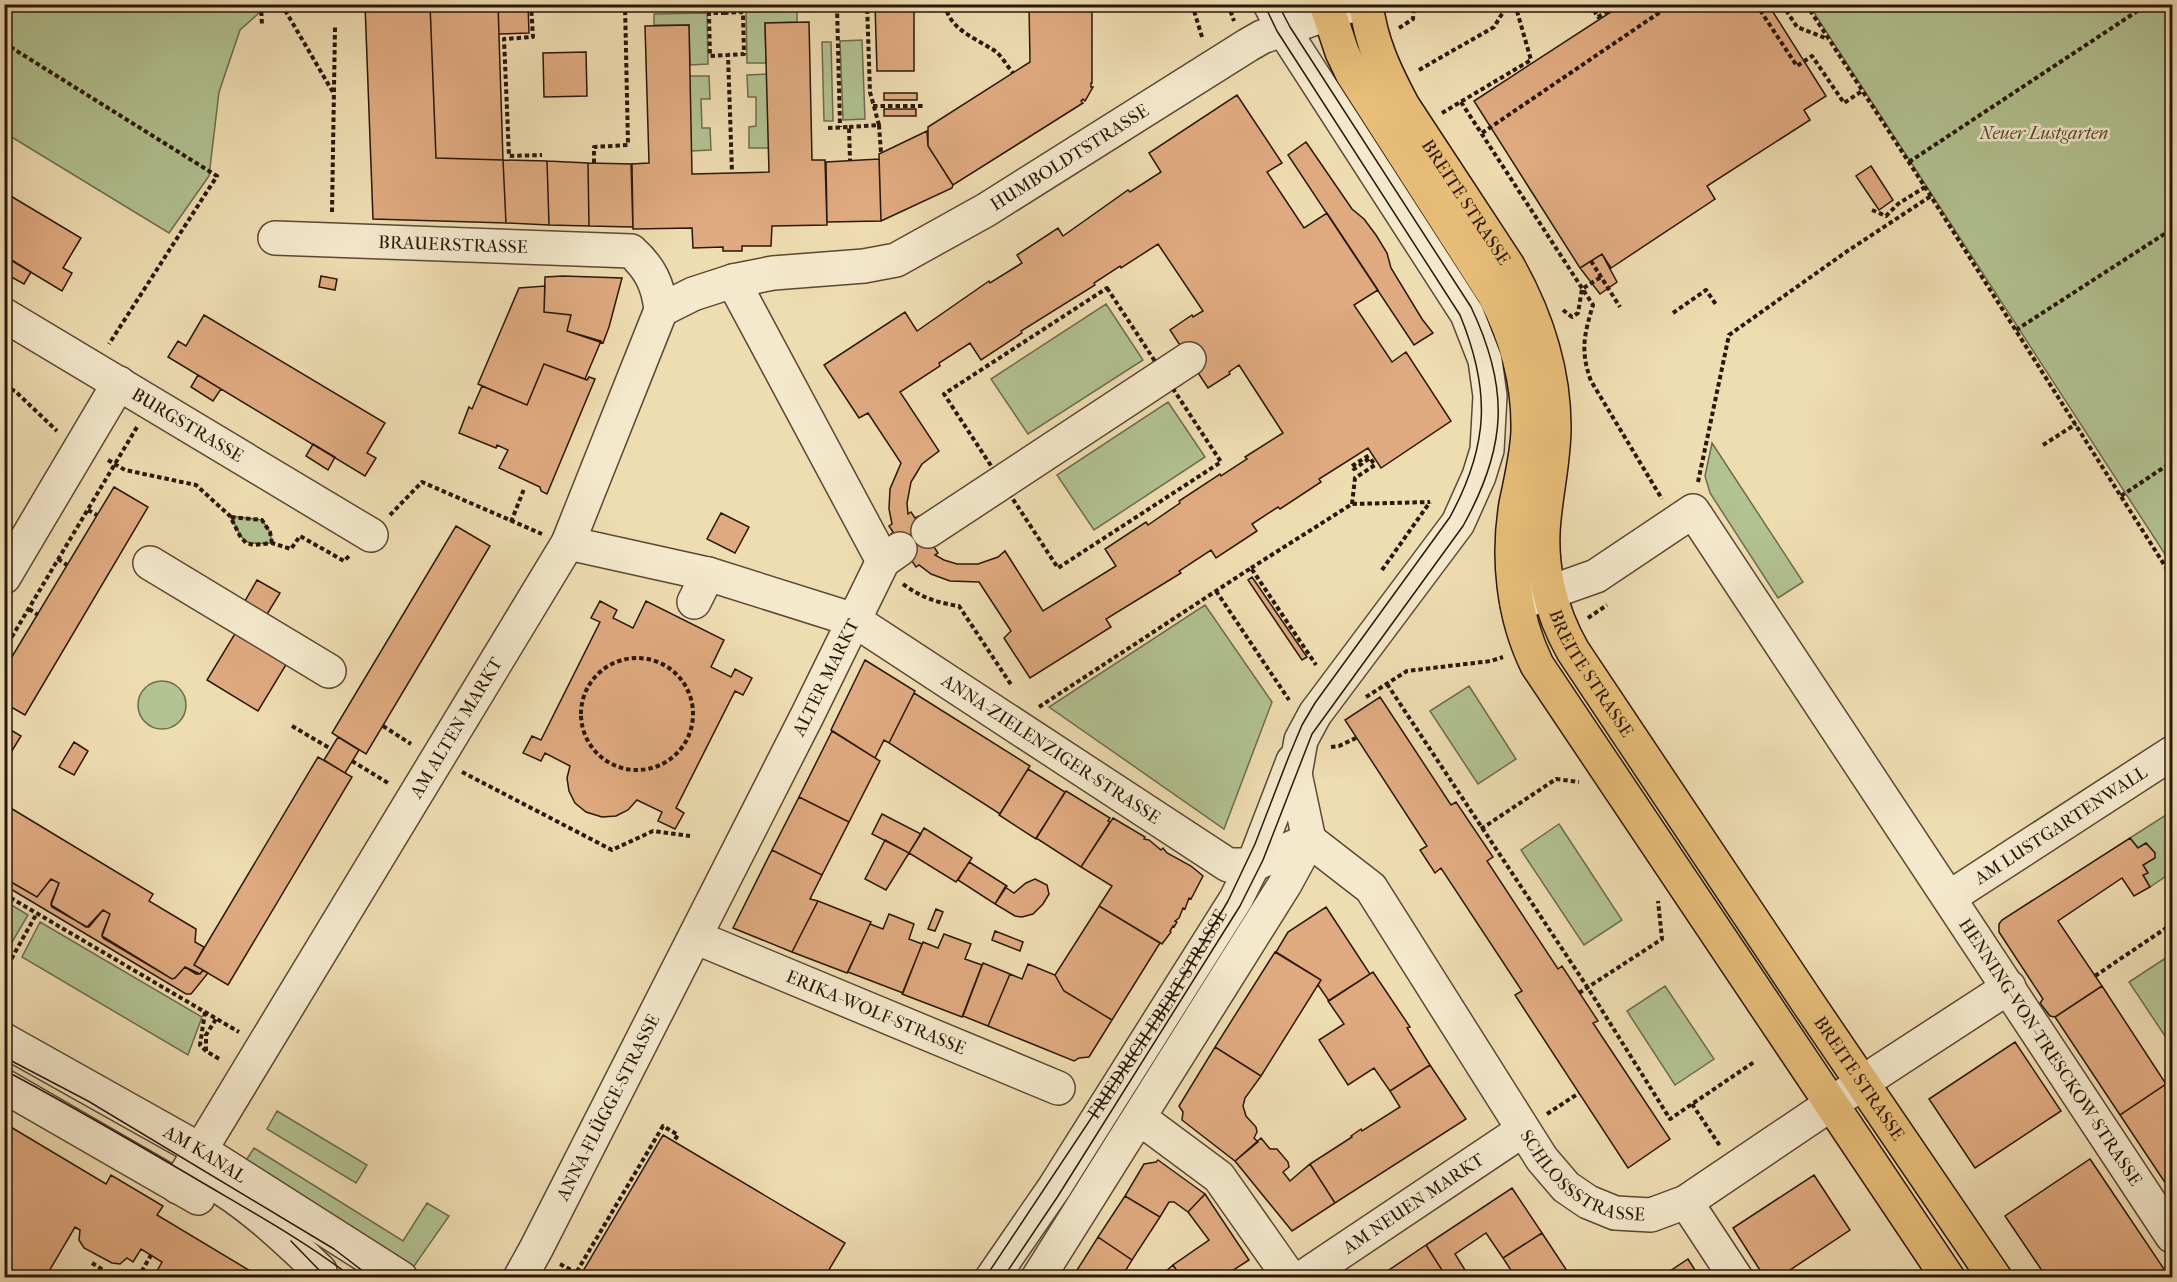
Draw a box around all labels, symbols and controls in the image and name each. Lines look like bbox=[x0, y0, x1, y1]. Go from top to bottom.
street label: HUMBOLDTSTRASSE bbox=[986, 100, 1152, 215]
park label: Neuer Lustgarten bbox=[1979, 123, 2108, 144]
street label: BREITE STRASSE bbox=[1417, 135, 1515, 269]
street label: BRAUERSTRASSE bbox=[378, 232, 528, 258]
street label: BURGSTRASSE bbox=[128, 383, 247, 467]
street label: BREITE STRASSE bbox=[1545, 607, 1638, 741]
street label: ALTER MARKT bbox=[788, 615, 864, 740]
street label: AM ALTEN MARKT bbox=[405, 653, 507, 803]
street label: ANNA-ZIELENZIGER-STRASSE bbox=[937, 669, 1164, 828]
street label: AM LUSTGARTENWALL bbox=[1970, 761, 2151, 889]
street label: FRIEDRICH-EBERT-STRASSE bbox=[1083, 906, 1231, 1123]
street label: HENNING-VON-TRESCKOW-STRASSE bbox=[1955, 914, 2146, 1190]
street label: ERIKA-WOLF-STRASSE bbox=[783, 966, 969, 1059]
street label: ANNA-FLÜGGE-STRASSE bbox=[551, 1011, 664, 1205]
street label: BREITE STRASSE bbox=[1810, 1012, 1909, 1144]
street label: AM KANAL bbox=[159, 1121, 250, 1187]
street label: SCHLOSSSTRASSE bbox=[1516, 1126, 1646, 1225]
street label: AM NEUEN MARKT bbox=[1338, 1148, 1489, 1259]

